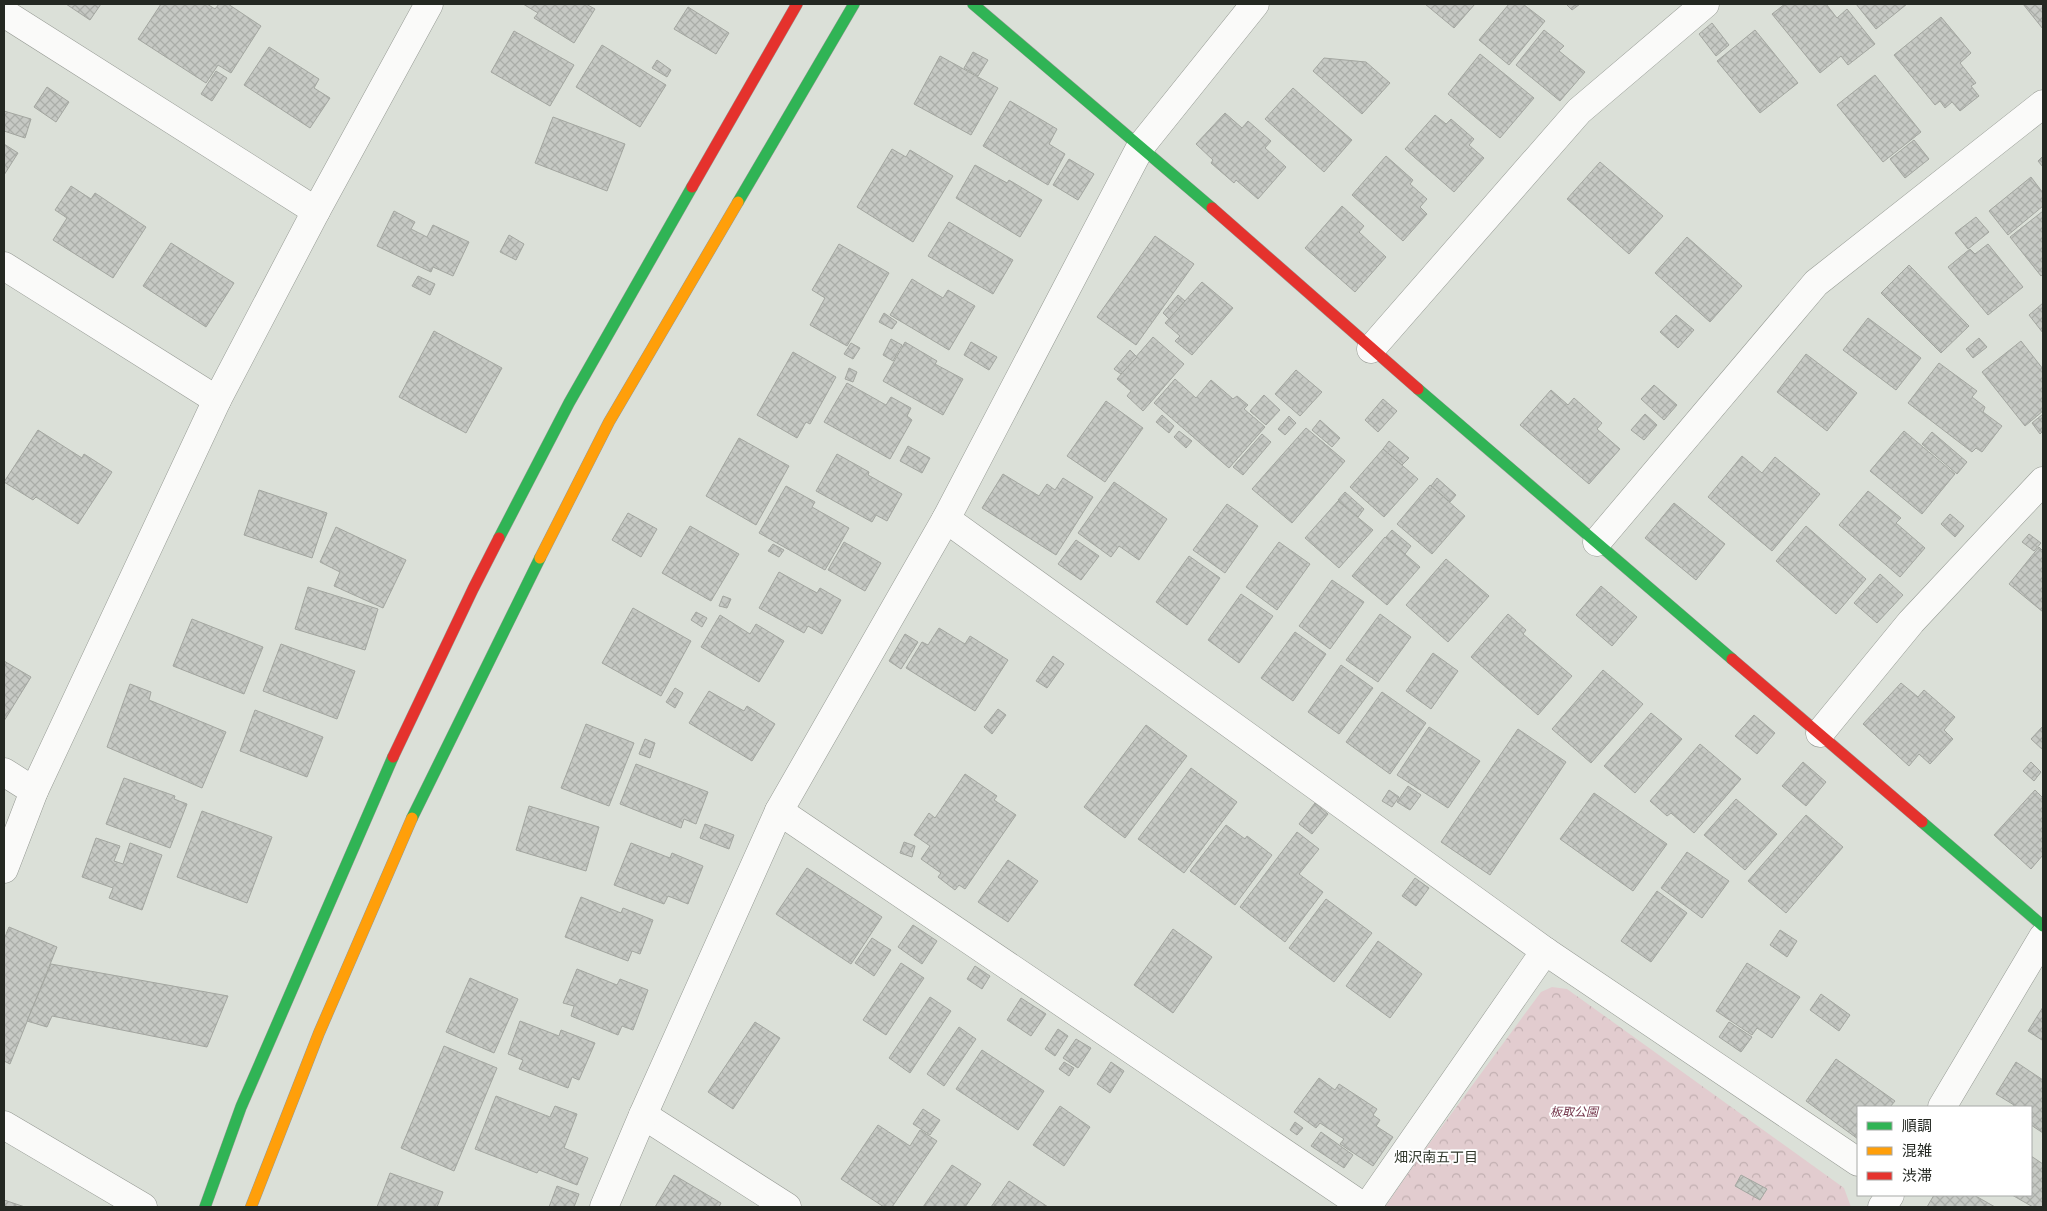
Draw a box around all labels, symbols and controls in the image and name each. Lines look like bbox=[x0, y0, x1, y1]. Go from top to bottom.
park label: 板取公園 bbox=[1550, 1104, 1600, 1119]
legend bbox=[1857, 1106, 2032, 1196]
text: 順調 bbox=[1902, 1116, 1932, 1135]
text: 混雑 bbox=[1902, 1141, 1932, 1160]
district label: 畑沢南五丁目 bbox=[1394, 1148, 1478, 1166]
text: 渋滞 bbox=[1902, 1166, 1932, 1185]

